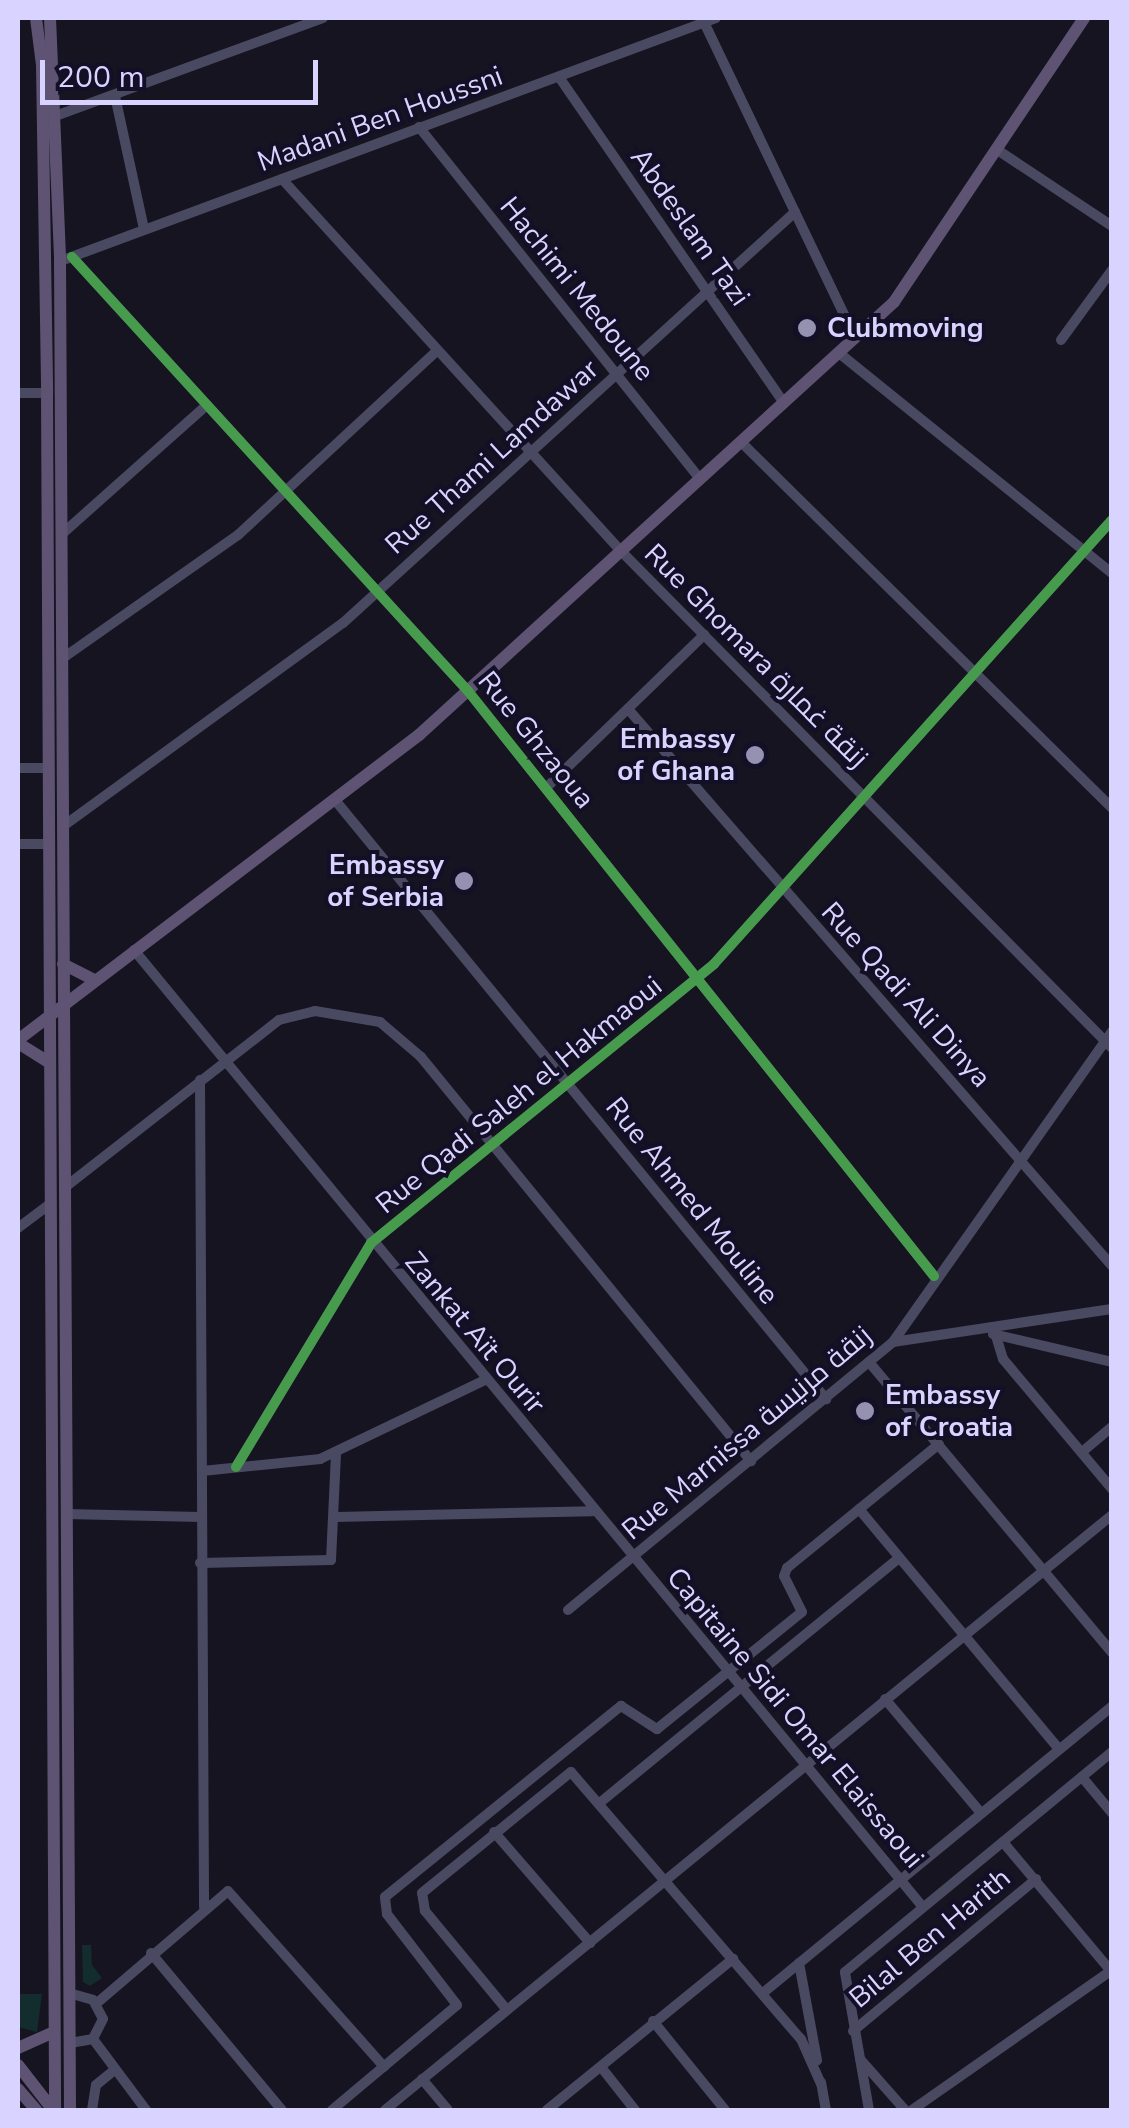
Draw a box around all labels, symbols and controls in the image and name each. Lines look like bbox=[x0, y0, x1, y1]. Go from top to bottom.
scale bar bbox=[45, 40, 322, 102]
text: 200 m bbox=[57, 57, 144, 98]
street label: Madani Ben Houssni bbox=[253, 59, 507, 179]
street label: Abdeslam Tazi bbox=[623, 142, 757, 312]
street label: Hachimi Medoune bbox=[493, 190, 661, 388]
place label: Clubmoving bbox=[827, 311, 984, 345]
marker: Clubmoving bbox=[796, 317, 818, 339]
street label: Rue Thami Lamdawar bbox=[379, 353, 605, 561]
street label: Rue Ghomara زنقة غمارة bbox=[637, 537, 875, 775]
street label: Rue Ghzaoua bbox=[471, 665, 601, 815]
place label: Embassy of Ghana bbox=[617, 722, 735, 788]
marker: Embassy of Ghana bbox=[744, 744, 766, 766]
place label: Embassy of Serbia bbox=[327, 848, 444, 914]
marker: Embassy of Serbia bbox=[453, 870, 475, 892]
street label: Rue Qadi Ali Dinya bbox=[814, 896, 998, 1094]
street label: Rue Qadi Saleh el Hakmaoui bbox=[369, 969, 669, 1221]
street label: Rue Ahmed Mouline bbox=[598, 1091, 786, 1311]
street label: Zankat Aït Ourir bbox=[398, 1245, 552, 1421]
street label: Rue Marnissa زنقة مرنيسة bbox=[615, 1319, 879, 1547]
place label: Embassy of Croatia bbox=[885, 1378, 1013, 1444]
marker: Embassy of Croatia bbox=[854, 1400, 876, 1422]
street label: Capitaine Sidi Omar Elaissaoui bbox=[659, 1561, 931, 1875]
street label: Bilal Ben Harith bbox=[843, 1861, 1017, 2015]

